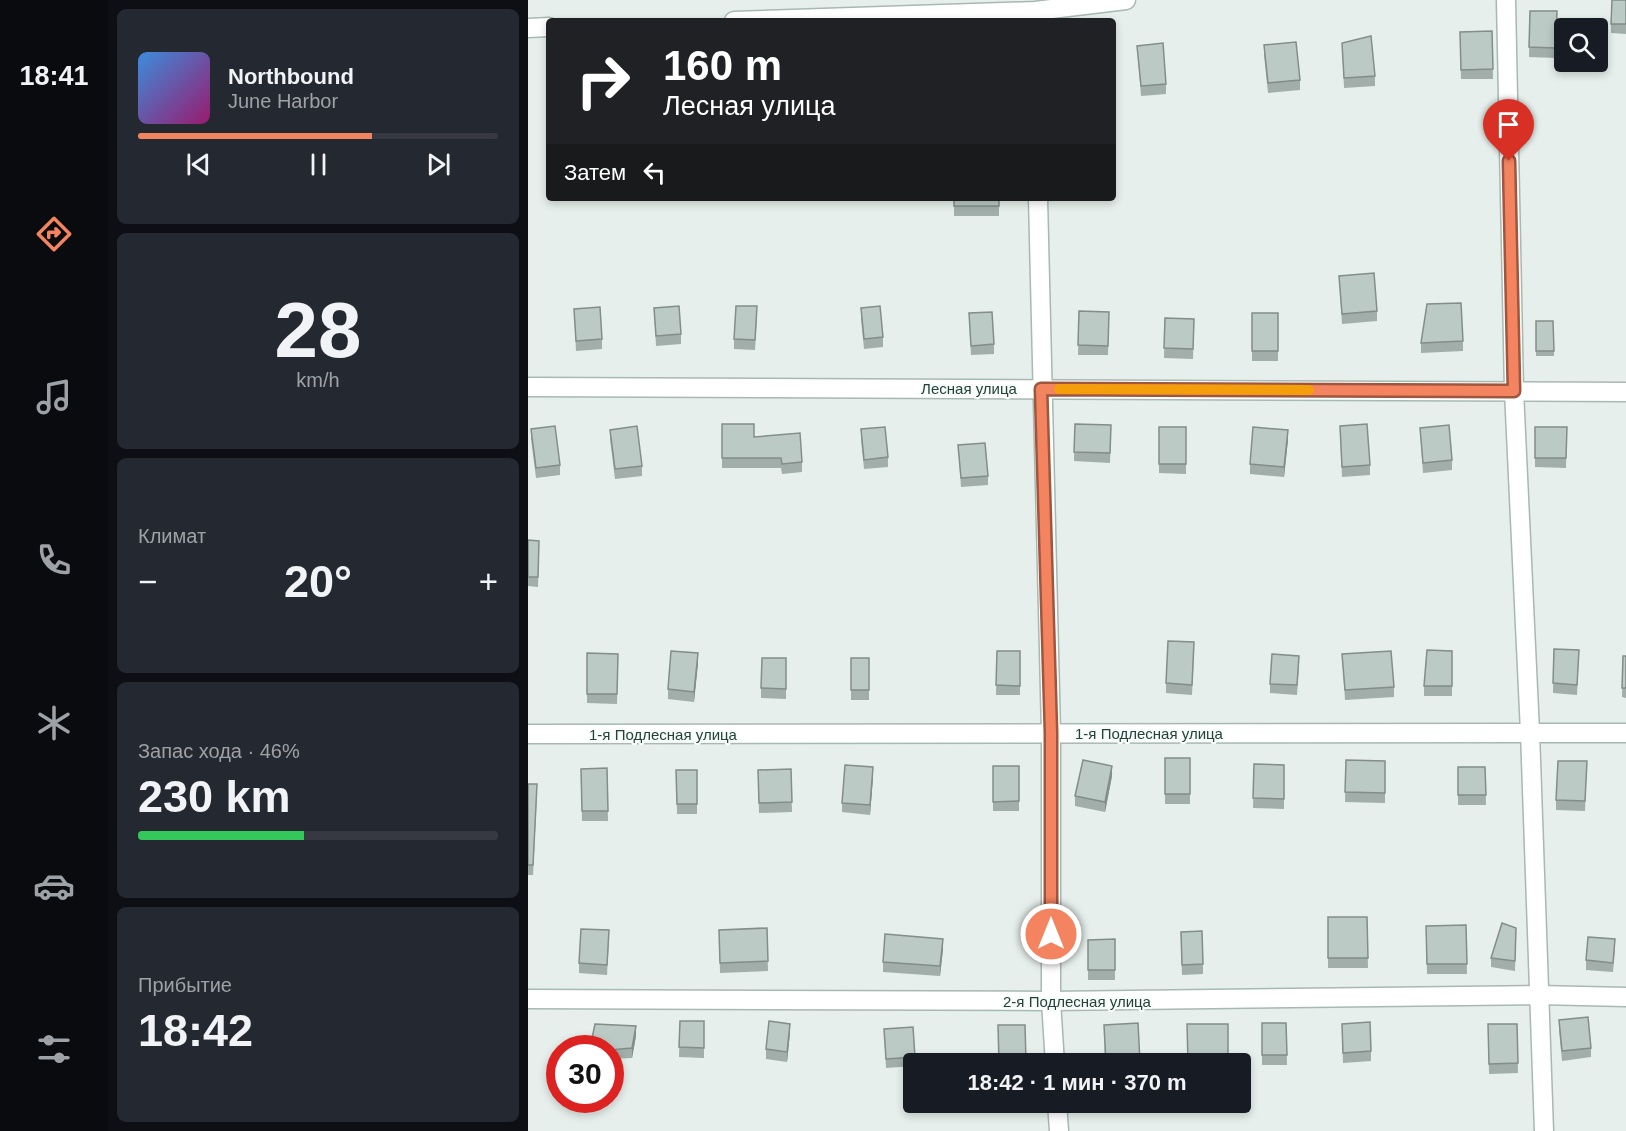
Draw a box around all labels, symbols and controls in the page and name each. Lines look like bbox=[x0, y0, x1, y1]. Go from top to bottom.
map controls bbox=[1554, 18, 1608, 72]
button: search bbox=[1554, 18, 1608, 72]
icon: right bbox=[564, 42, 642, 120]
text: 160 m bbox=[663, 42, 782, 89]
text: 18:41 bbox=[19, 61, 89, 91]
text: Northbound bbox=[228, 64, 354, 89]
text: June Harbor bbox=[228, 90, 338, 112]
text: Лесная улица bbox=[663, 91, 836, 121]
pin bbox=[1483, 99, 1534, 161]
icon: arrive bbox=[1492, 108, 1525, 141]
icon: previous bbox=[182, 148, 215, 181]
icon: pause bbox=[302, 148, 335, 181]
icon: next bbox=[422, 148, 455, 181]
icon: left bbox=[638, 156, 671, 189]
text: Затем bbox=[564, 160, 626, 185]
icon: directions bbox=[33, 213, 75, 255]
text: 28 bbox=[275, 286, 361, 374]
text: km/h bbox=[296, 369, 340, 391]
icon: music bbox=[33, 376, 75, 418]
street label: Лесная улица bbox=[921, 380, 1018, 397]
text: Климат bbox=[138, 525, 206, 547]
icon: phone bbox=[33, 539, 75, 581]
text: 20° bbox=[284, 556, 352, 607]
text: − bbox=[138, 563, 157, 600]
text: + bbox=[479, 563, 498, 600]
icon: climate bbox=[33, 702, 75, 744]
street label: 1-я Подлесная улица bbox=[1075, 725, 1224, 742]
street label: 1-я Подлесная улица bbox=[589, 726, 738, 743]
text: Запас хода · 46% bbox=[138, 740, 300, 762]
text: 230 km bbox=[138, 771, 291, 822]
icon: car bbox=[33, 865, 75, 907]
position arrow bbox=[1019, 902, 1083, 966]
text: Прибытие bbox=[138, 974, 232, 996]
street label: 2-я Подлесная улица bbox=[1003, 993, 1152, 1010]
text: 18:42 bbox=[138, 1005, 253, 1056]
icon: filters bbox=[33, 1028, 75, 1070]
speed limit sign: 30 bbox=[546, 1035, 624, 1113]
text: 18:42 · 1 мин · 370 m bbox=[967, 1070, 1187, 1095]

